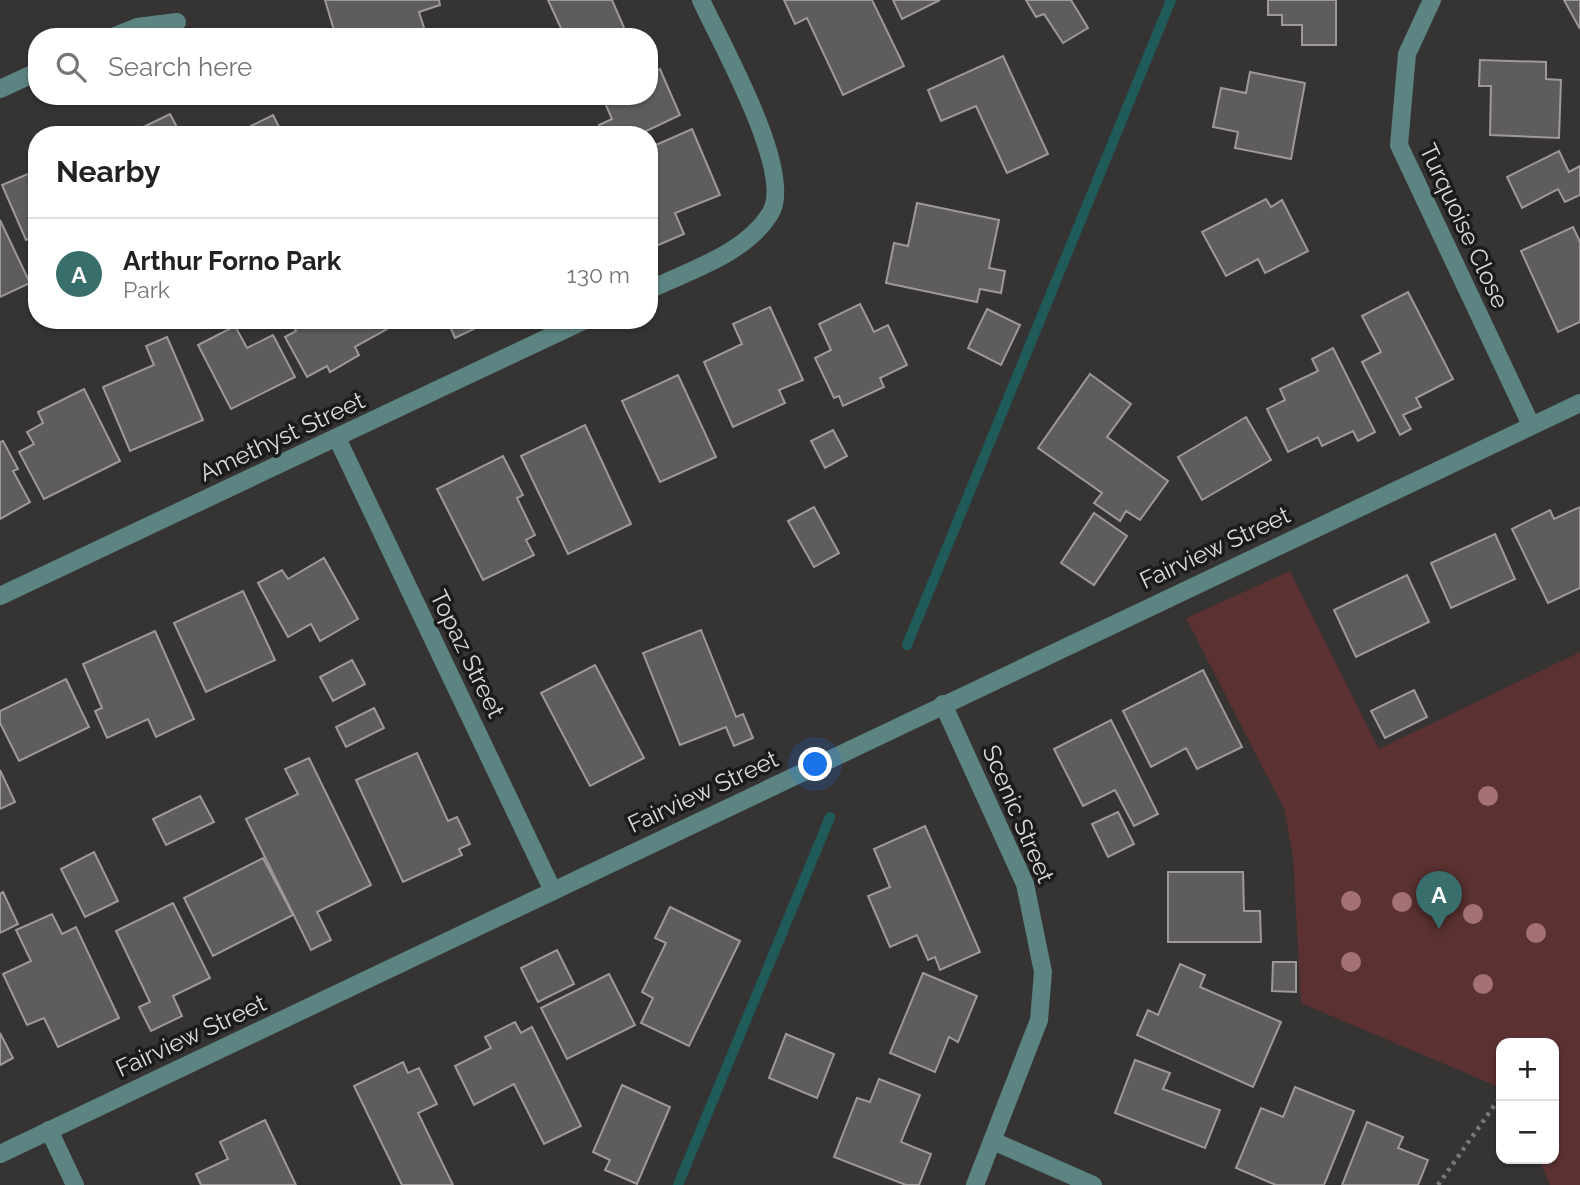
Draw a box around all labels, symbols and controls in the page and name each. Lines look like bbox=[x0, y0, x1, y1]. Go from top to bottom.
search box bbox=[28, 28, 658, 105]
icon: search bbox=[52, 48, 90, 86]
text: Search here bbox=[108, 52, 252, 82]
street label: Turquoise Close bbox=[1414, 139, 1515, 313]
text: Nearby bbox=[56, 154, 160, 189]
text: Arthur Forno Park bbox=[123, 246, 341, 276]
text: A bbox=[71, 261, 87, 288]
text: 130 m bbox=[567, 261, 630, 288]
text: Park bbox=[123, 276, 170, 303]
street label: Amethyst Street bbox=[195, 386, 369, 488]
street label: Fairview Street bbox=[1135, 500, 1295, 595]
street label: Topaz Street bbox=[424, 585, 511, 722]
street label: Scenic Street bbox=[976, 741, 1060, 887]
street label: Fairview Street bbox=[623, 744, 783, 839]
your location bbox=[798, 747, 832, 781]
pin: A bbox=[1416, 871, 1462, 929]
street label: Fairview Street bbox=[111, 988, 271, 1083]
map controls bbox=[1496, 1038, 1559, 1164]
button: + bbox=[1496, 1038, 1559, 1101]
button: − bbox=[1496, 1101, 1559, 1164]

